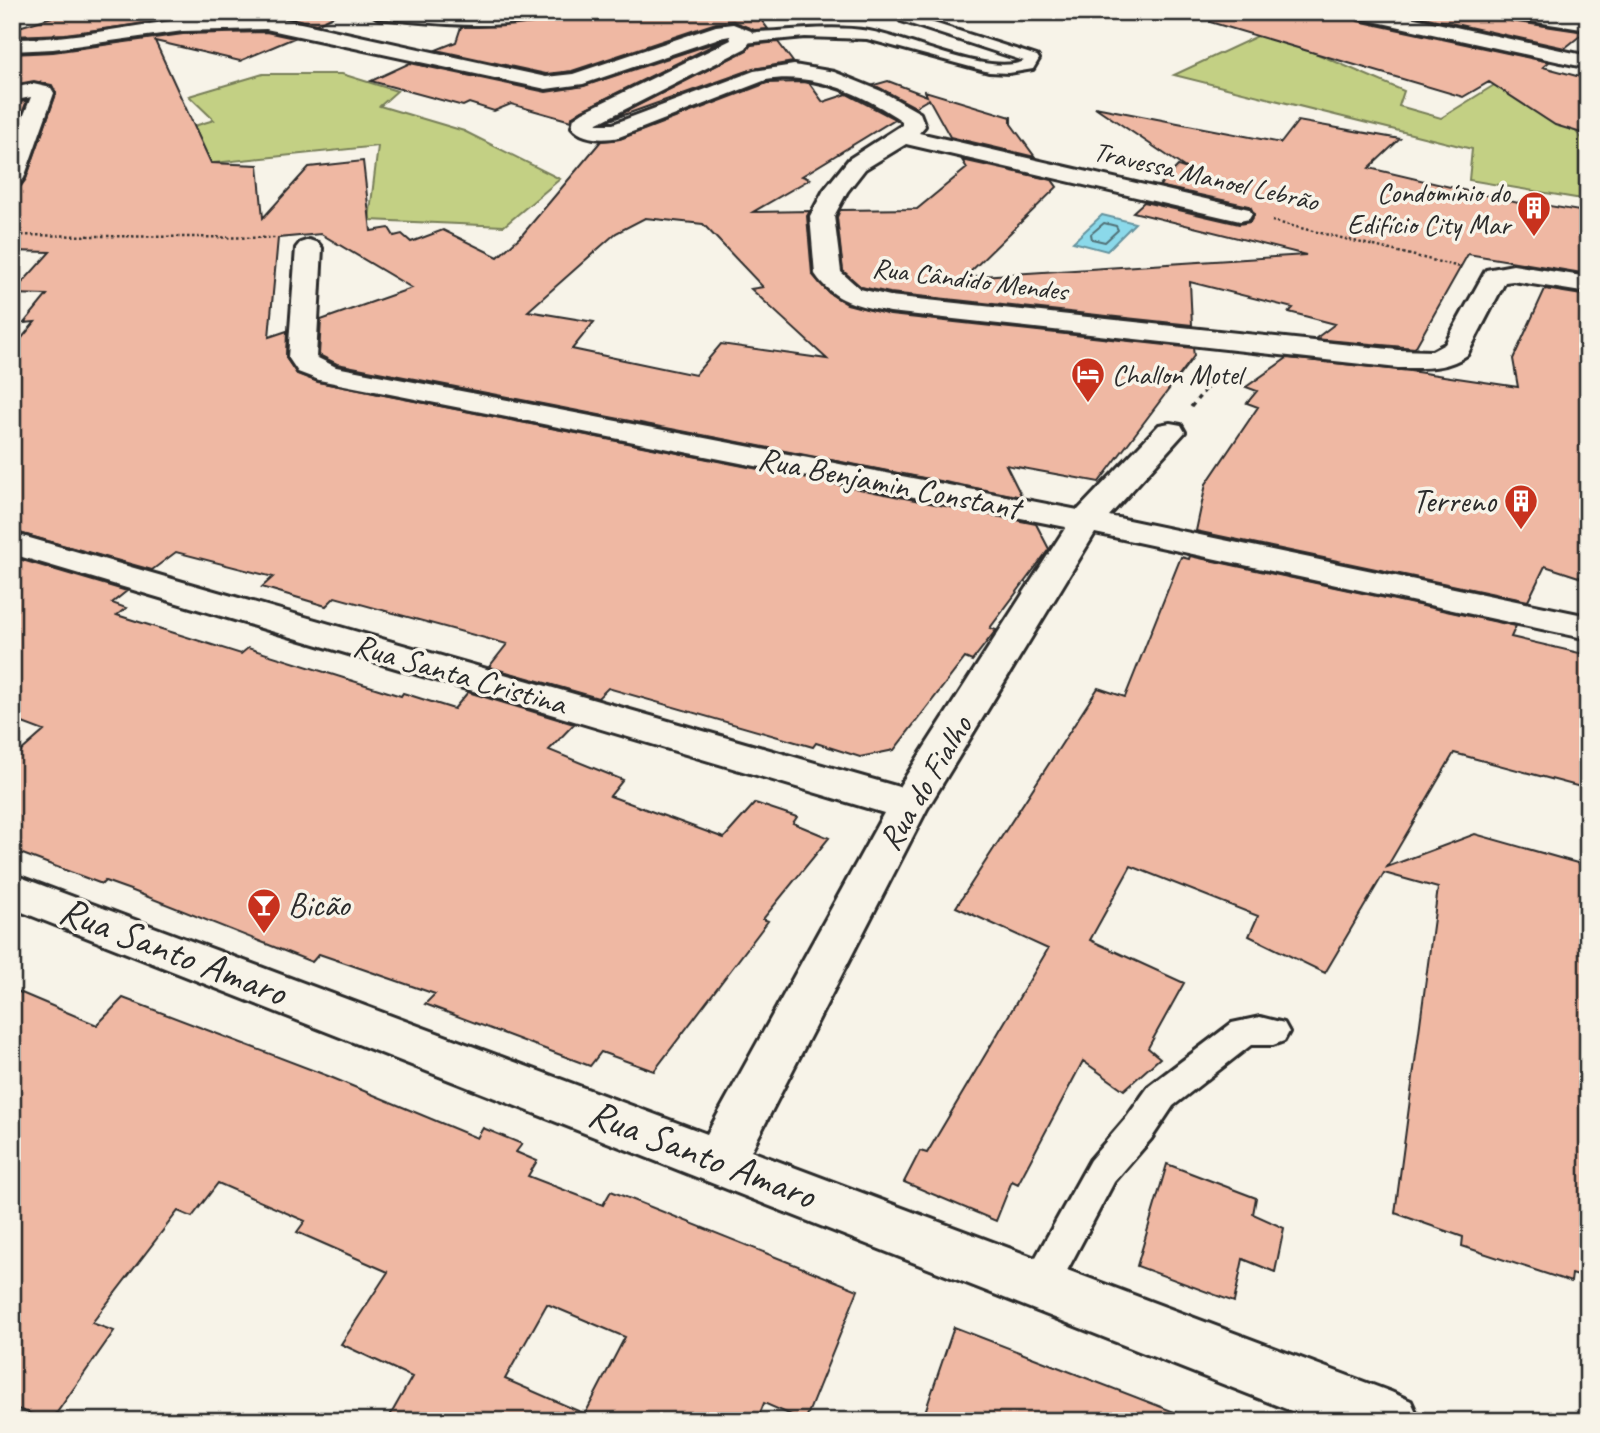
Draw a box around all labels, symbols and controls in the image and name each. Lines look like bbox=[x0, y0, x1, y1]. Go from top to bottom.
street label: Travessa Manoel Lebrão bbox=[1090, 133, 1324, 219]
place label: Condomínio do Edifício City Mar bbox=[1347, 175, 1513, 242]
building icon: Condomínio do Edifício City Mar bbox=[1515, 189, 1553, 238]
street label: Rua Cândido Mendes bbox=[870, 250, 1072, 309]
hotel icon: Challon Motel bbox=[1069, 355, 1107, 404]
place label: Challon Motel bbox=[1112, 357, 1248, 392]
street label: Rua Benjamin Constant bbox=[755, 437, 1027, 530]
place label: Terreno bbox=[1412, 480, 1497, 522]
building icon: Terreno bbox=[1502, 482, 1540, 531]
street label: Rua Santa Cristina bbox=[349, 624, 574, 725]
street label: Rua do Fialho bbox=[868, 707, 982, 858]
place label: Bicão bbox=[288, 884, 352, 926]
street label: Rua Santo Amaro bbox=[53, 885, 295, 1018]
bar icon: Bicão bbox=[245, 886, 283, 935]
street label: Rua Santo Amaro bbox=[582, 1088, 824, 1221]

